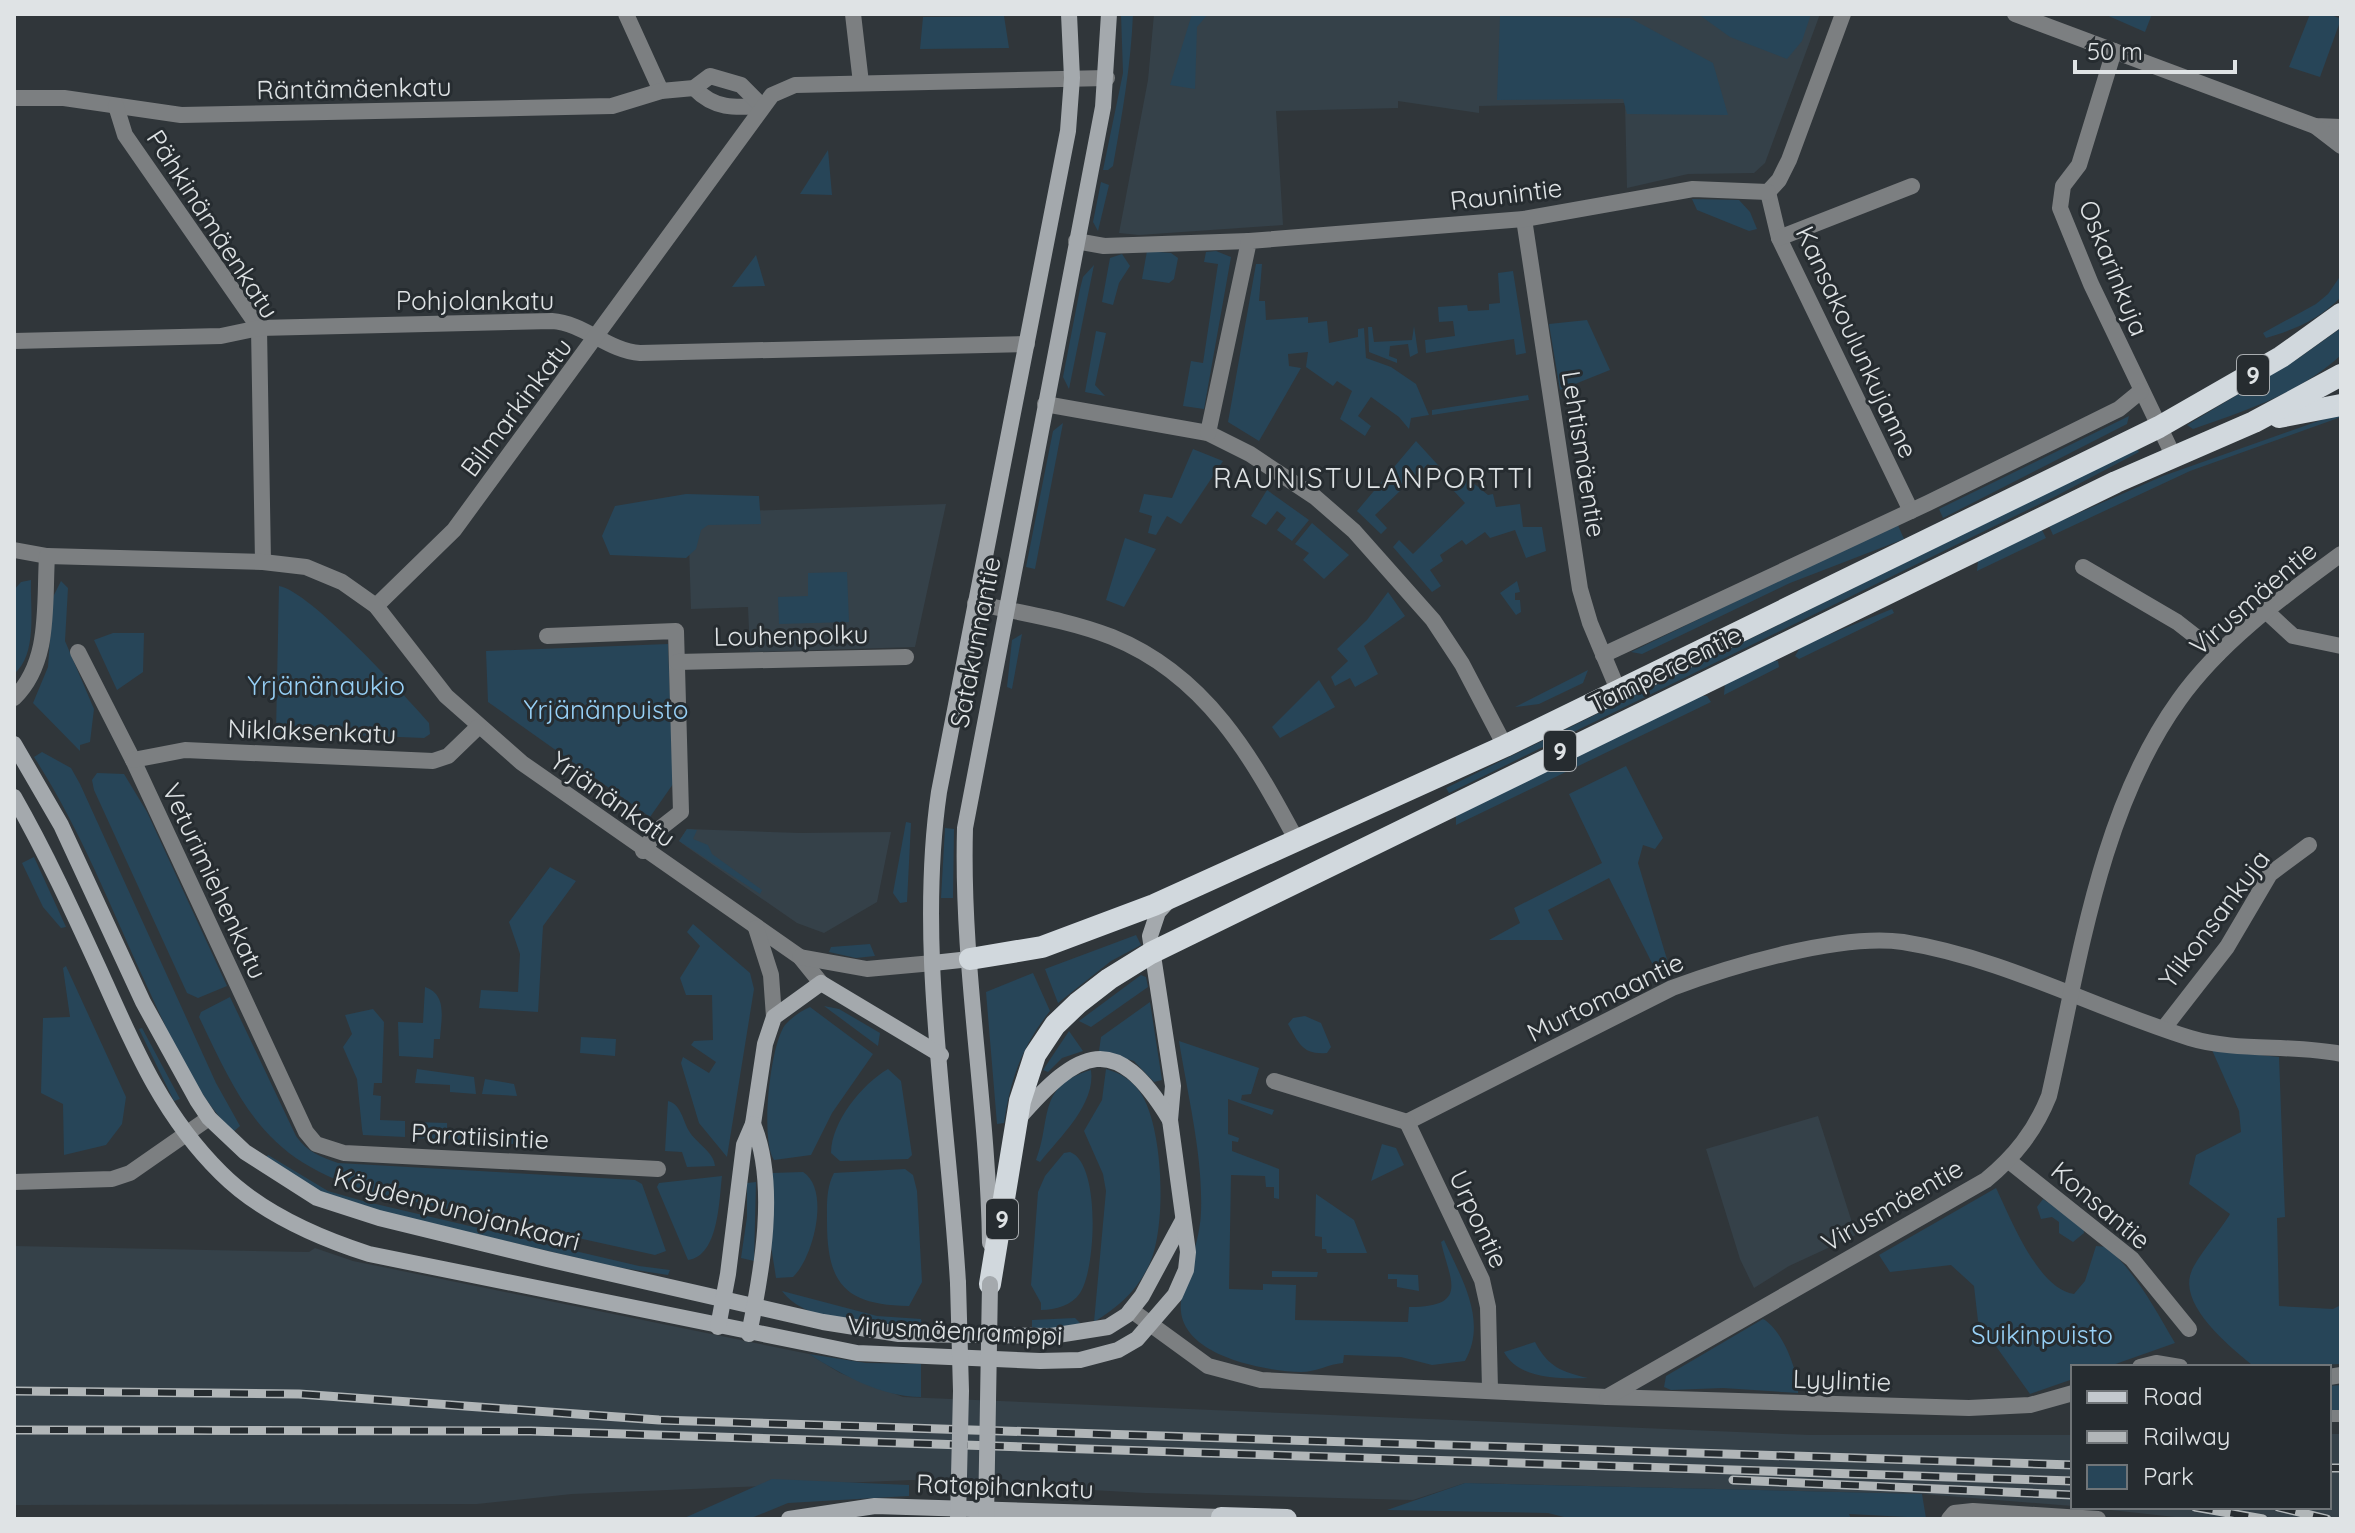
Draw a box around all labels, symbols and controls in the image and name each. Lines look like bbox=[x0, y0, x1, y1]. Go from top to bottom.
scale bar bbox=[2075, 24, 2235, 74]
text: 50 m bbox=[2087, 36, 2143, 66]
street label: Räntämäenkatu bbox=[256, 70, 452, 106]
street label: Pähkinämäenkatu bbox=[140, 123, 286, 325]
street label: Raunintie bbox=[1448, 171, 1564, 217]
street label: Oskarinkuja bbox=[2072, 195, 2156, 341]
street label: Kansakoulunkujanne bbox=[1789, 221, 1925, 463]
street label: Pohjolankatu bbox=[396, 284, 554, 317]
street label: Bilmarkinkatu bbox=[453, 331, 579, 483]
road number: 9 bbox=[2237, 355, 2269, 395]
street label: Lehtismäentie bbox=[1555, 368, 1613, 540]
district label: RAUNISTULANPORTTI bbox=[1213, 460, 1535, 495]
street label: Virusmäentie bbox=[2183, 534, 2323, 662]
street label: Satakunnantie bbox=[942, 554, 1008, 730]
street label: Louhenpolku bbox=[713, 617, 869, 653]
street label: Tampereentie bbox=[1583, 618, 1747, 720]
park label: Yrjänänaukio bbox=[247, 669, 405, 702]
park label: Yrjänänpuisto bbox=[524, 693, 688, 726]
street label: Niklaksenkatu bbox=[227, 712, 397, 750]
road number: 9 bbox=[1544, 731, 1576, 771]
street label: Yrjänänkatu bbox=[544, 744, 682, 854]
street label: Veturimiehenkatu bbox=[155, 778, 275, 984]
street label: Ylikonsankuja bbox=[2151, 843, 2277, 995]
street label: Murtomaantie bbox=[1521, 945, 1689, 1049]
street label: Paratiisintie bbox=[410, 1116, 550, 1156]
street label: Virusmäentie bbox=[1815, 1151, 1969, 1259]
street label: Konsantie bbox=[2044, 1154, 2158, 1256]
street label: Köydenpunojankaari bbox=[330, 1160, 584, 1258]
street label: Urpontie bbox=[1442, 1165, 1516, 1273]
road number: 9 bbox=[986, 1199, 1018, 1239]
street label: Virusmäenramppi bbox=[847, 1308, 1063, 1352]
park label: Suikinpuisto bbox=[1971, 1318, 2113, 1351]
street label: Lyylintie bbox=[1792, 1362, 1892, 1398]
legend bbox=[2071, 1365, 2331, 1509]
text: Road bbox=[2143, 1381, 2203, 1411]
text: Railway bbox=[2143, 1421, 2230, 1451]
text: Park bbox=[2143, 1461, 2194, 1491]
street label: Ratapihankatu bbox=[916, 1466, 1094, 1506]

